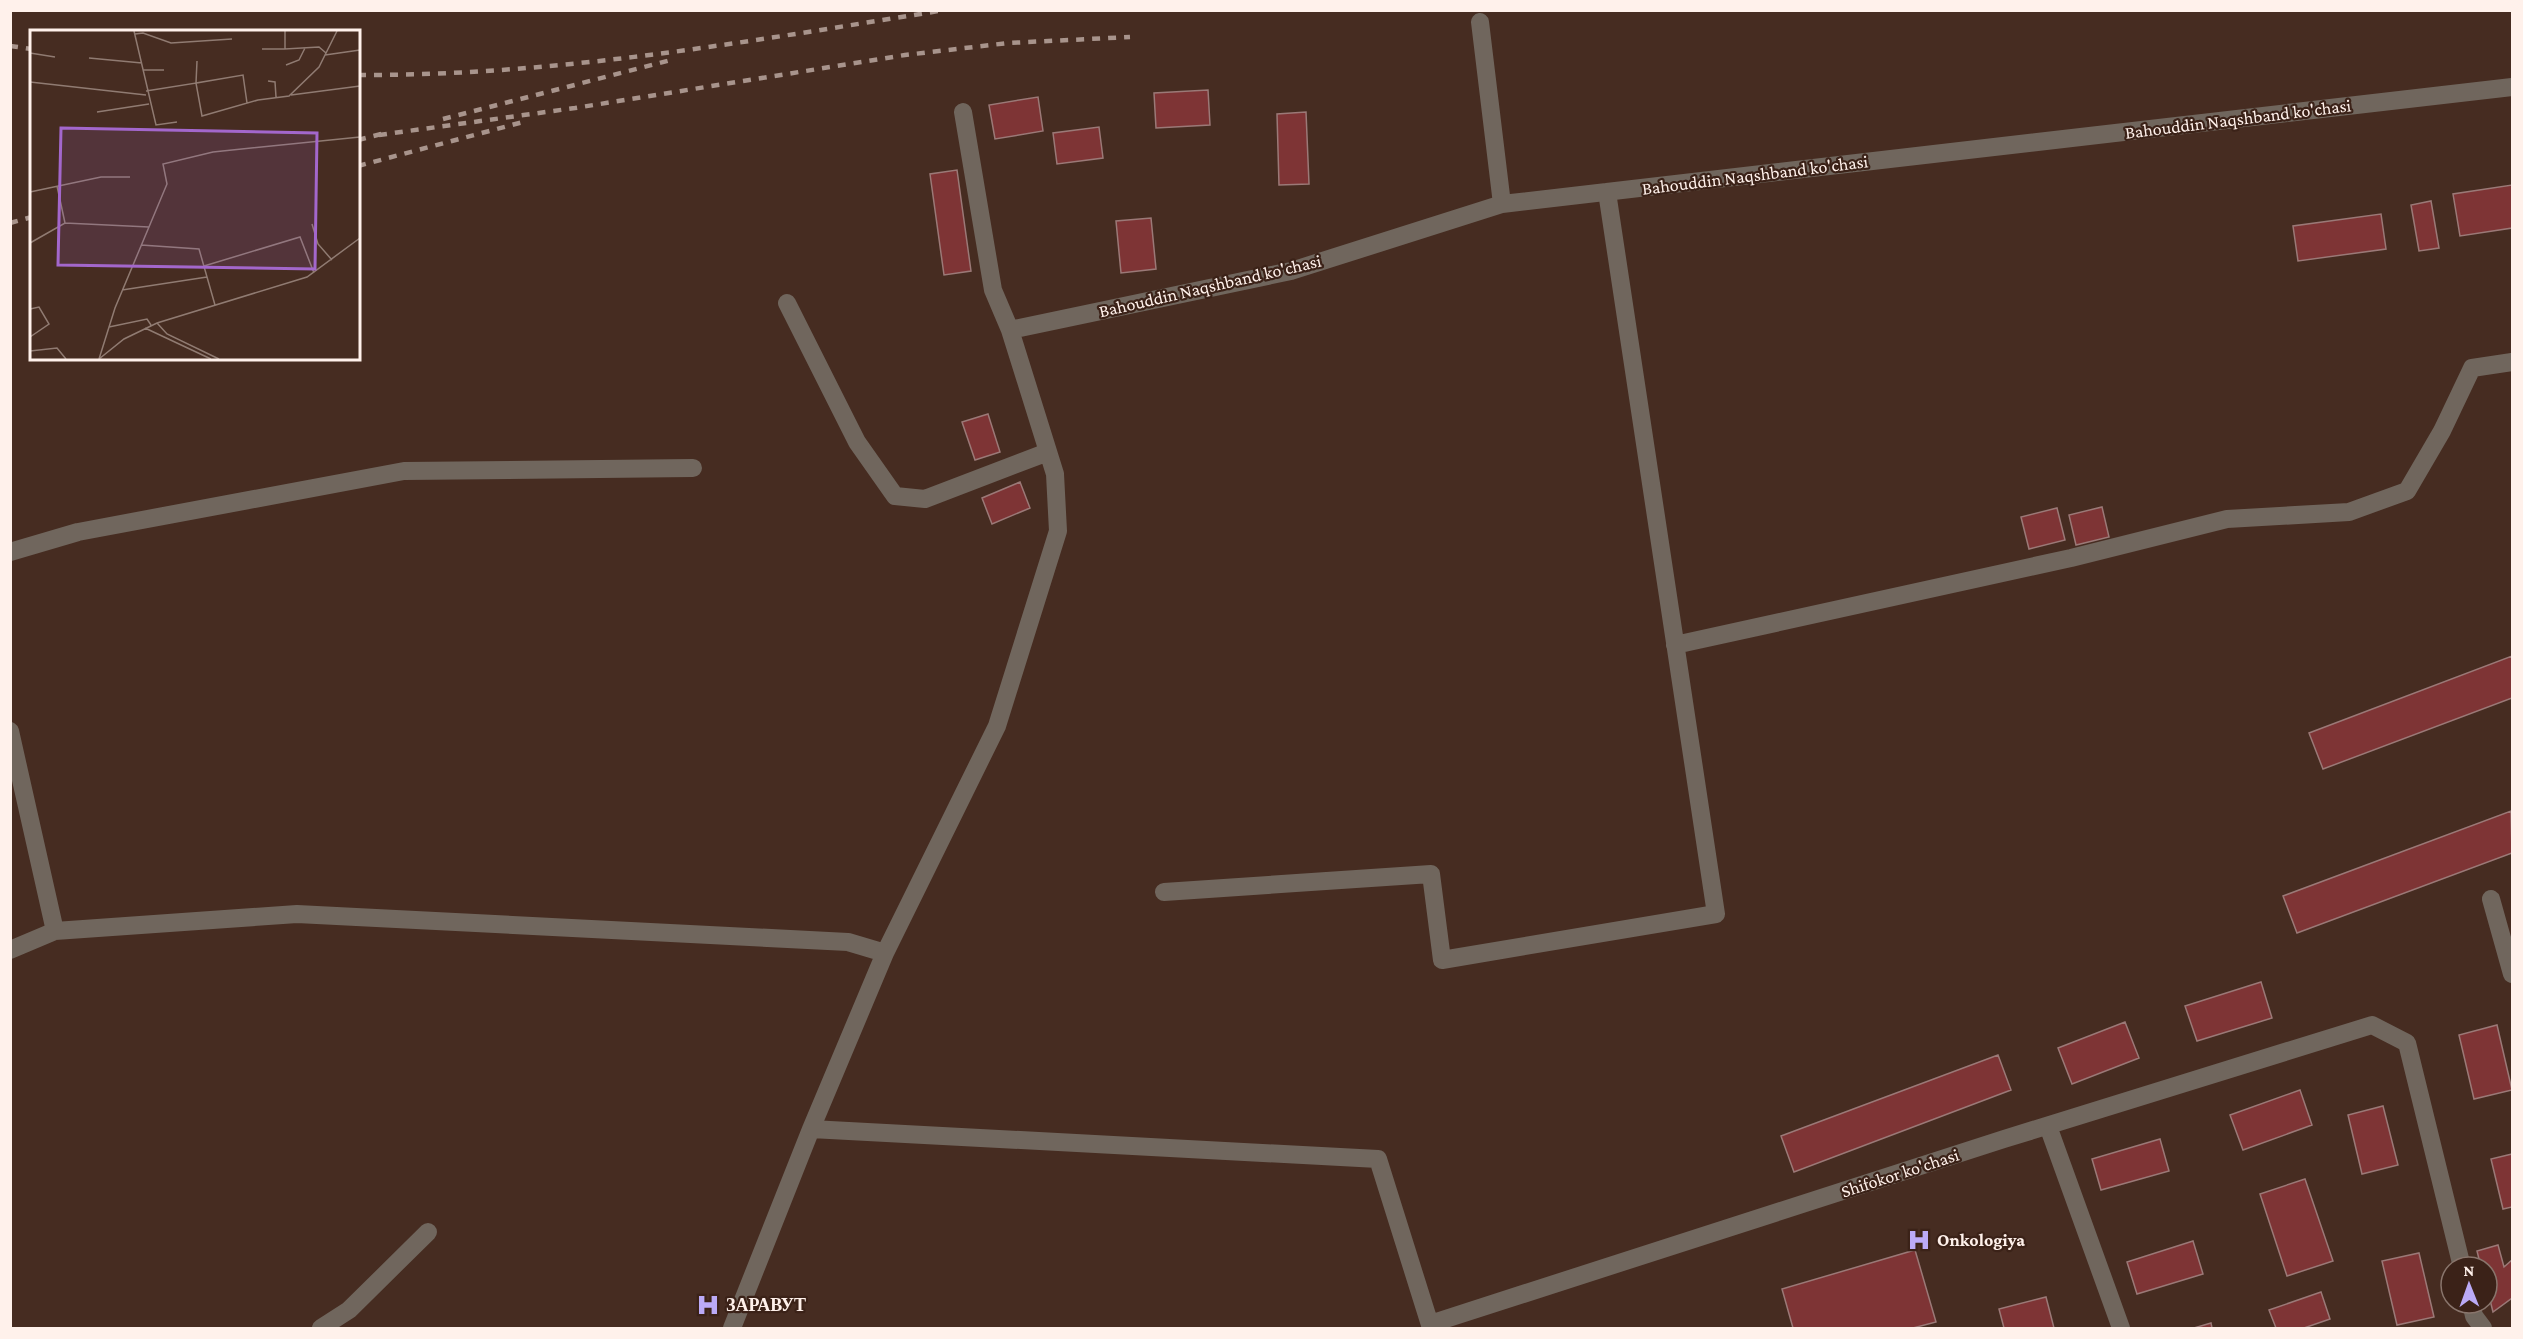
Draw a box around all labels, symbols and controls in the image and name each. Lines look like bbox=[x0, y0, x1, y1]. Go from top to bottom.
inset map bbox=[30, 30, 360, 360]
street label: Bahouddin Naqshband ko'chasi bbox=[2124, 95, 2353, 143]
street label: Bahouddin Naqshband ko'chasi bbox=[1641, 151, 1870, 199]
street label: Bahouddin Naqshband ko'chasi bbox=[1097, 251, 1324, 321]
street label: Shifokor ko'chasi bbox=[1839, 1144, 1962, 1201]
hospital icon: Onkologiya bbox=[1906, 1227, 1932, 1253]
place label: Onkologiya bbox=[1937, 1230, 2025, 1250]
north arrow bbox=[2439, 1255, 2499, 1315]
text: N bbox=[2463, 1262, 2474, 1279]
hospital icon: ЗАРАВУТ bbox=[695, 1292, 721, 1318]
place label: ЗАРАВУТ bbox=[726, 1295, 806, 1315]

